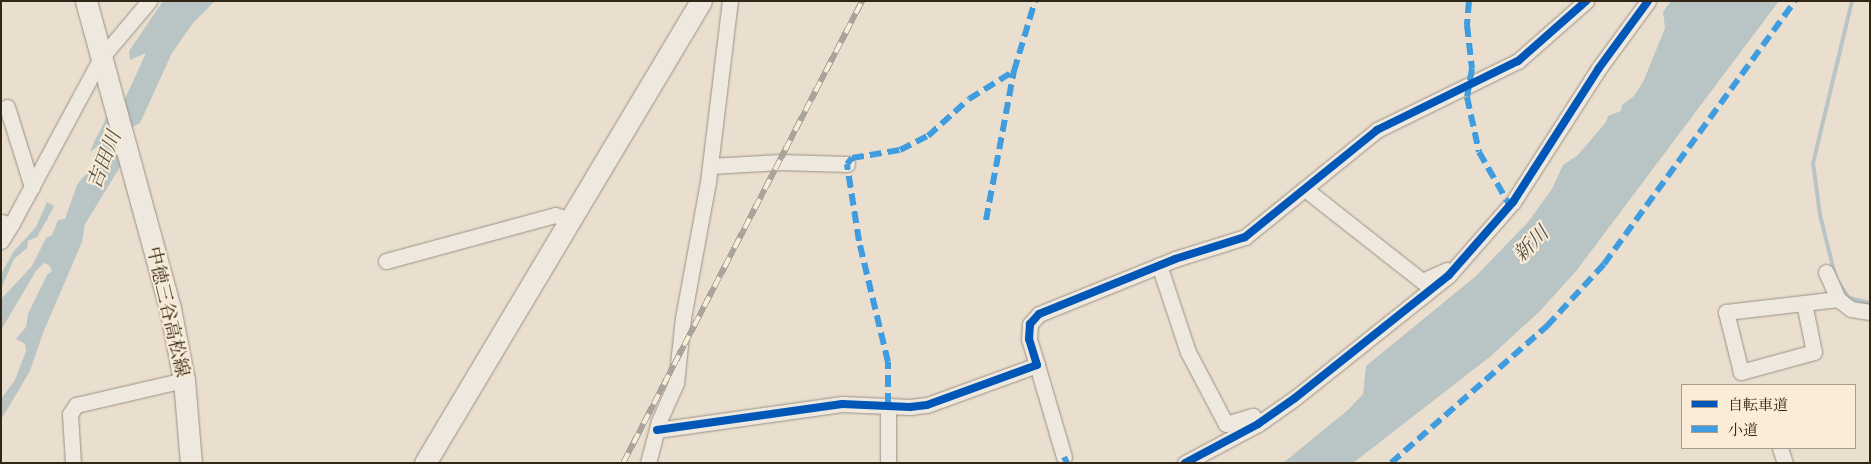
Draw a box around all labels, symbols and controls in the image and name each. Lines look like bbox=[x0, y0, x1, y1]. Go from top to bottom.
water label: 吉田川 bbox=[82, 128, 126, 192]
water label: 新川 bbox=[1508, 221, 1554, 267]
street label: 中徳三谷高松線 bbox=[141, 245, 193, 379]
legend bbox=[1681, 384, 1856, 449]
text: 自転車道 bbox=[1728, 395, 1788, 415]
text: 小道 bbox=[1728, 420, 1758, 440]

